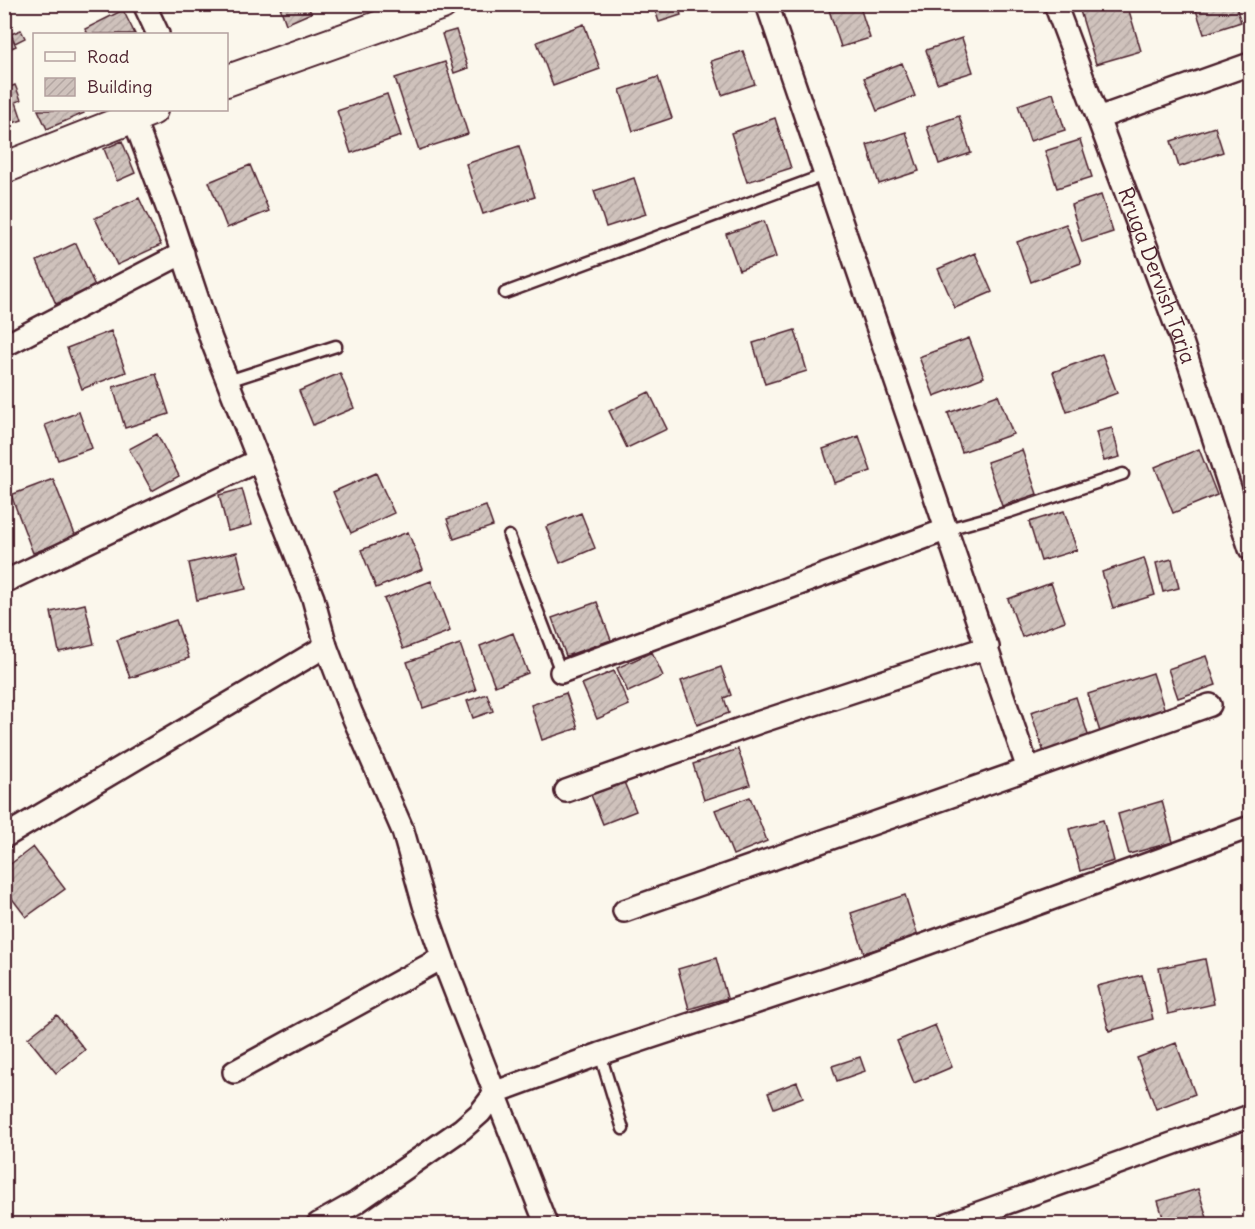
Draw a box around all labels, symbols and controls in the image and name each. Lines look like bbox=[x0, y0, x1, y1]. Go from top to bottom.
legend bbox=[33, 33, 228, 111]
text: Road bbox=[87, 45, 130, 68]
text: Building bbox=[87, 75, 152, 98]
street label: Rruga Dervish Tarja bbox=[1112, 183, 1202, 367]

